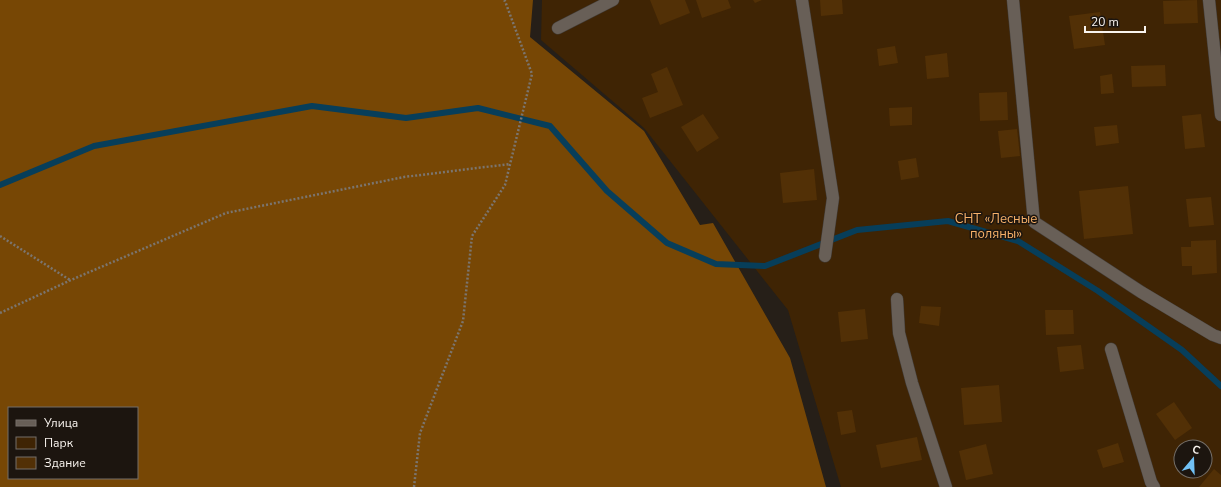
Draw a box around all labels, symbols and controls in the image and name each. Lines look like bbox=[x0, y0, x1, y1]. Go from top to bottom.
scale bar bbox=[1085, 8, 1145, 34]
text: 20 m bbox=[1091, 14, 1119, 30]
park label: СНТ «Лесные поляны» bbox=[955, 210, 1037, 243]
legend bbox=[8, 407, 138, 479]
text: Улица bbox=[43, 415, 78, 431]
text: Парк bbox=[44, 435, 74, 451]
north arrow bbox=[1173, 439, 1213, 479]
text: С bbox=[1190, 442, 1203, 458]
text: Здание bbox=[44, 455, 86, 471]

